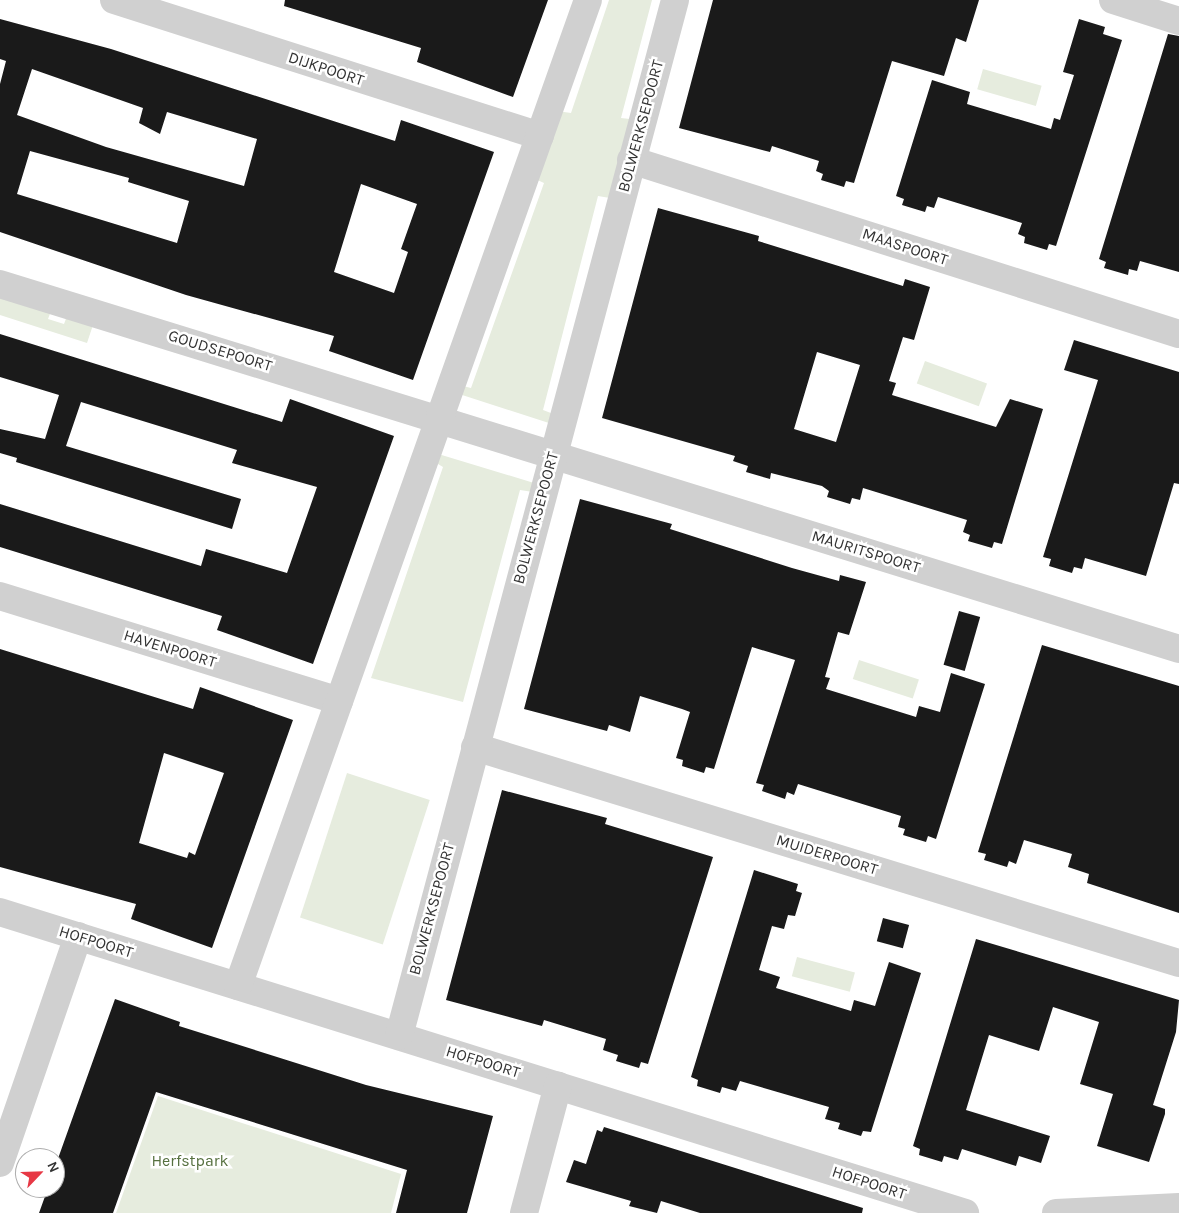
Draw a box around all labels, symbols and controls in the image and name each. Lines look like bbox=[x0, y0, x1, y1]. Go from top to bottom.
street label: DIJKPOORT bbox=[286, 48, 366, 90]
street label: BOLWERKSEPOORT bbox=[614, 58, 668, 194]
street label: MAASPOORT bbox=[860, 224, 950, 270]
street label: GOUDSEPOORT bbox=[166, 326, 274, 376]
street label: BOLWERKSEPOORT bbox=[509, 450, 563, 586]
street label: MAURITSPOORT bbox=[809, 526, 923, 578]
street label: HAVENPOORT bbox=[121, 626, 219, 672]
street label: MUIDERPOORT bbox=[774, 830, 880, 880]
street label: BOLWERKSEPOORT bbox=[405, 841, 459, 977]
street label: HOFPOORT bbox=[57, 922, 135, 962]
street label: HOFPOORT bbox=[444, 1042, 522, 1082]
north arrow bbox=[15, 1148, 65, 1198]
park label: Herfstpark bbox=[151, 1151, 229, 1171]
text: N bbox=[43, 1159, 63, 1175]
street label: HOFPOORT bbox=[830, 1162, 908, 1204]

